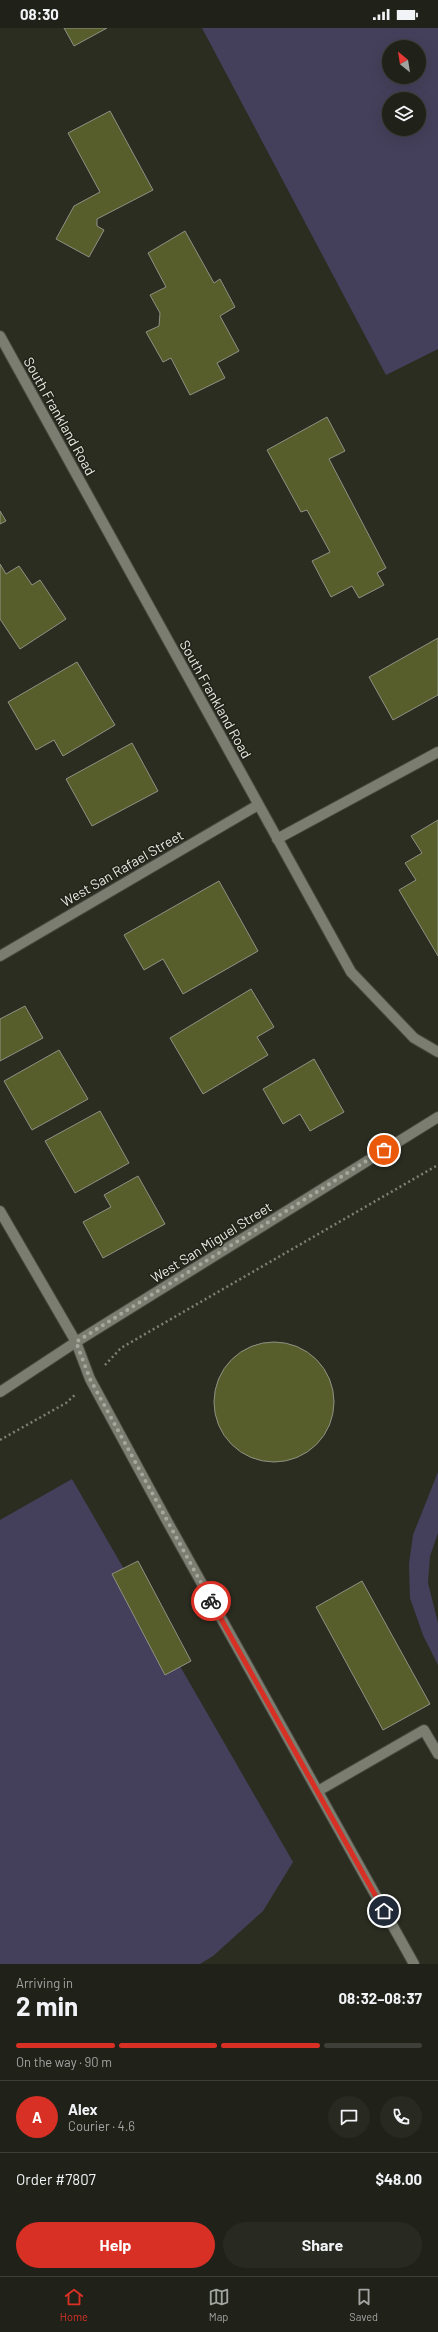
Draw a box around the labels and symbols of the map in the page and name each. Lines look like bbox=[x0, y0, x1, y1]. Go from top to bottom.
north arrow bbox=[382, 40, 426, 84]
street label: South Frankland Road bbox=[20, 354, 100, 478]
street label: South Frankland Road bbox=[176, 637, 256, 761]
street label: West San Rafael Street bbox=[58, 826, 186, 910]
pin bbox=[367, 1133, 401, 1167]
street label: West San Miguel Street bbox=[147, 1198, 275, 1286]
courier bbox=[191, 1581, 231, 1621]
pin bbox=[367, 1894, 401, 1928]

